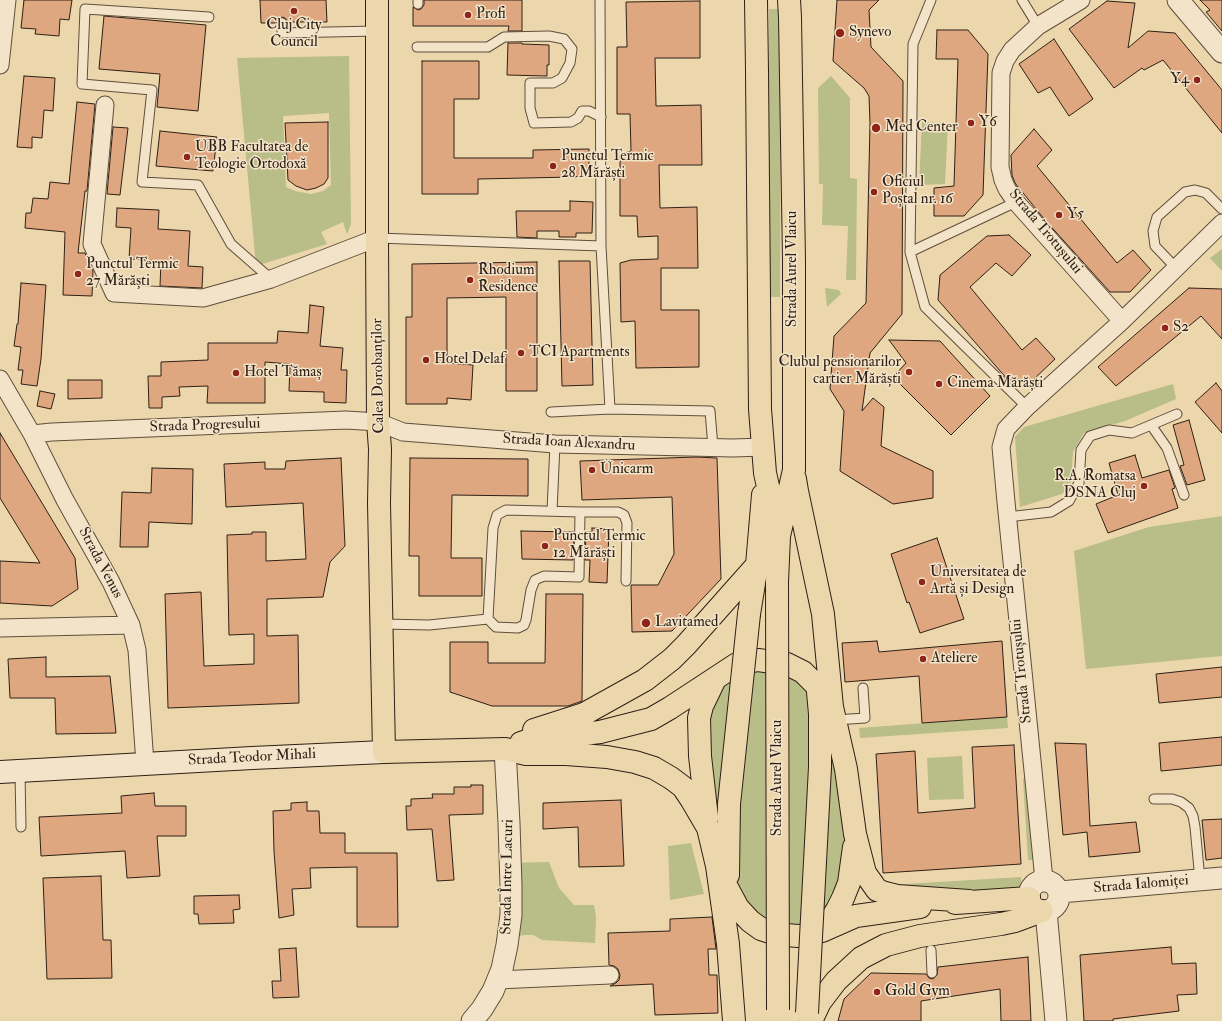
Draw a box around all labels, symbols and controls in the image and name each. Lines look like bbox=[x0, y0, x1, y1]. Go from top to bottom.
marker: Cluj City Council bbox=[289, 6, 299, 16]
place label: Profi bbox=[476, 6, 506, 24]
marker: Profi bbox=[463, 10, 473, 20]
place label: Cluj City Council bbox=[266, 17, 322, 52]
place label: Synevo bbox=[849, 24, 891, 42]
marker: Synevo bbox=[834, 27, 846, 39]
place label: Y4 bbox=[1171, 71, 1189, 89]
marker: Y4 bbox=[1192, 75, 1202, 85]
place label: Y6 bbox=[979, 114, 997, 132]
marker: Y6 bbox=[966, 118, 976, 128]
place label: Med Center bbox=[885, 119, 958, 137]
marker: Med Center bbox=[870, 122, 882, 134]
place label: UBB Facultatea de Teologie Ortodoxă bbox=[195, 139, 308, 174]
place label: Punctul Termic 28 Mărăști bbox=[561, 148, 654, 183]
marker: UBB Facultatea de Teologie Ortodoxă bbox=[182, 152, 192, 162]
marker: Punctul Termic 28 Mărăști bbox=[548, 161, 558, 171]
place label: Oficiul Poștal nr. 16 bbox=[882, 174, 953, 209]
street label: Strada Trotușului bbox=[1004, 186, 1086, 278]
marker: Oficiul Poștal nr. 16 bbox=[869, 187, 879, 197]
place label: Y5 bbox=[1067, 206, 1084, 224]
marker: Y5 bbox=[1054, 210, 1064, 220]
street label: Strada Aurel Vlaicu bbox=[784, 211, 802, 327]
place label: Punctul Termic 27 Mărăști bbox=[86, 256, 179, 291]
place label: Rhodium Residence bbox=[478, 262, 538, 297]
marker: Punctul Termic 27 Mărăști bbox=[73, 269, 83, 279]
marker: Rhodium Residence bbox=[465, 275, 475, 285]
street label: Calea Dorobanților bbox=[369, 318, 389, 434]
place label: S2 bbox=[1173, 319, 1189, 337]
marker: S2 bbox=[1160, 323, 1170, 333]
place label: TCI Apartments bbox=[529, 344, 630, 362]
marker: TCI Apartments bbox=[516, 348, 526, 358]
place label: Hotel Delaf bbox=[434, 351, 505, 369]
place label: Clubul pensionarilor cartier Mărăști bbox=[779, 354, 901, 389]
marker: Hotel Delaf bbox=[421, 355, 431, 365]
place label: Hotel Tămaș bbox=[244, 364, 322, 382]
marker: Clubul pensionarilor cartier Mărăști bbox=[904, 367, 914, 377]
marker: Hotel Tămaș bbox=[231, 368, 241, 378]
place label: Cinema Mărăști bbox=[947, 375, 1043, 393]
marker: Cinema Mărăști bbox=[934, 379, 944, 389]
street label: Strada Progresului bbox=[149, 415, 261, 437]
street label: Strada Ioan Alexandru bbox=[502, 431, 636, 455]
place label: Unicarm bbox=[600, 461, 653, 479]
marker: Unicarm bbox=[587, 465, 597, 475]
place label: R.A. Romatsa DSNA Cluj bbox=[1054, 468, 1136, 503]
marker: R.A. Romatsa DSNA Cluj bbox=[1139, 481, 1149, 491]
street label: Strada Venus bbox=[74, 524, 126, 602]
place label: Punctul Termic 12 Mărăști bbox=[553, 528, 646, 563]
marker: Punctul Termic 12 Mărăști bbox=[540, 541, 550, 551]
place label: Universitatea de Artă și Design bbox=[930, 564, 1026, 599]
marker: Universitatea de Artă și Design bbox=[917, 577, 927, 587]
place label: Lavitamed bbox=[655, 614, 718, 632]
marker: Lavitamed bbox=[640, 617, 652, 629]
street label: Strada Trotușului bbox=[1008, 618, 1036, 724]
place label: Ateliere bbox=[931, 650, 978, 668]
marker: Ateliere bbox=[918, 654, 928, 664]
street label: Strada Aurel Vlaicu bbox=[769, 720, 787, 836]
street label: Strada Teodor Mihali bbox=[188, 746, 316, 770]
street label: Strada Între Lacuri bbox=[498, 819, 518, 935]
street label: Strada Ialomiței bbox=[1093, 872, 1189, 898]
place label: Gold Gym bbox=[885, 983, 950, 1001]
marker: Gold Gym bbox=[872, 987, 882, 997]

